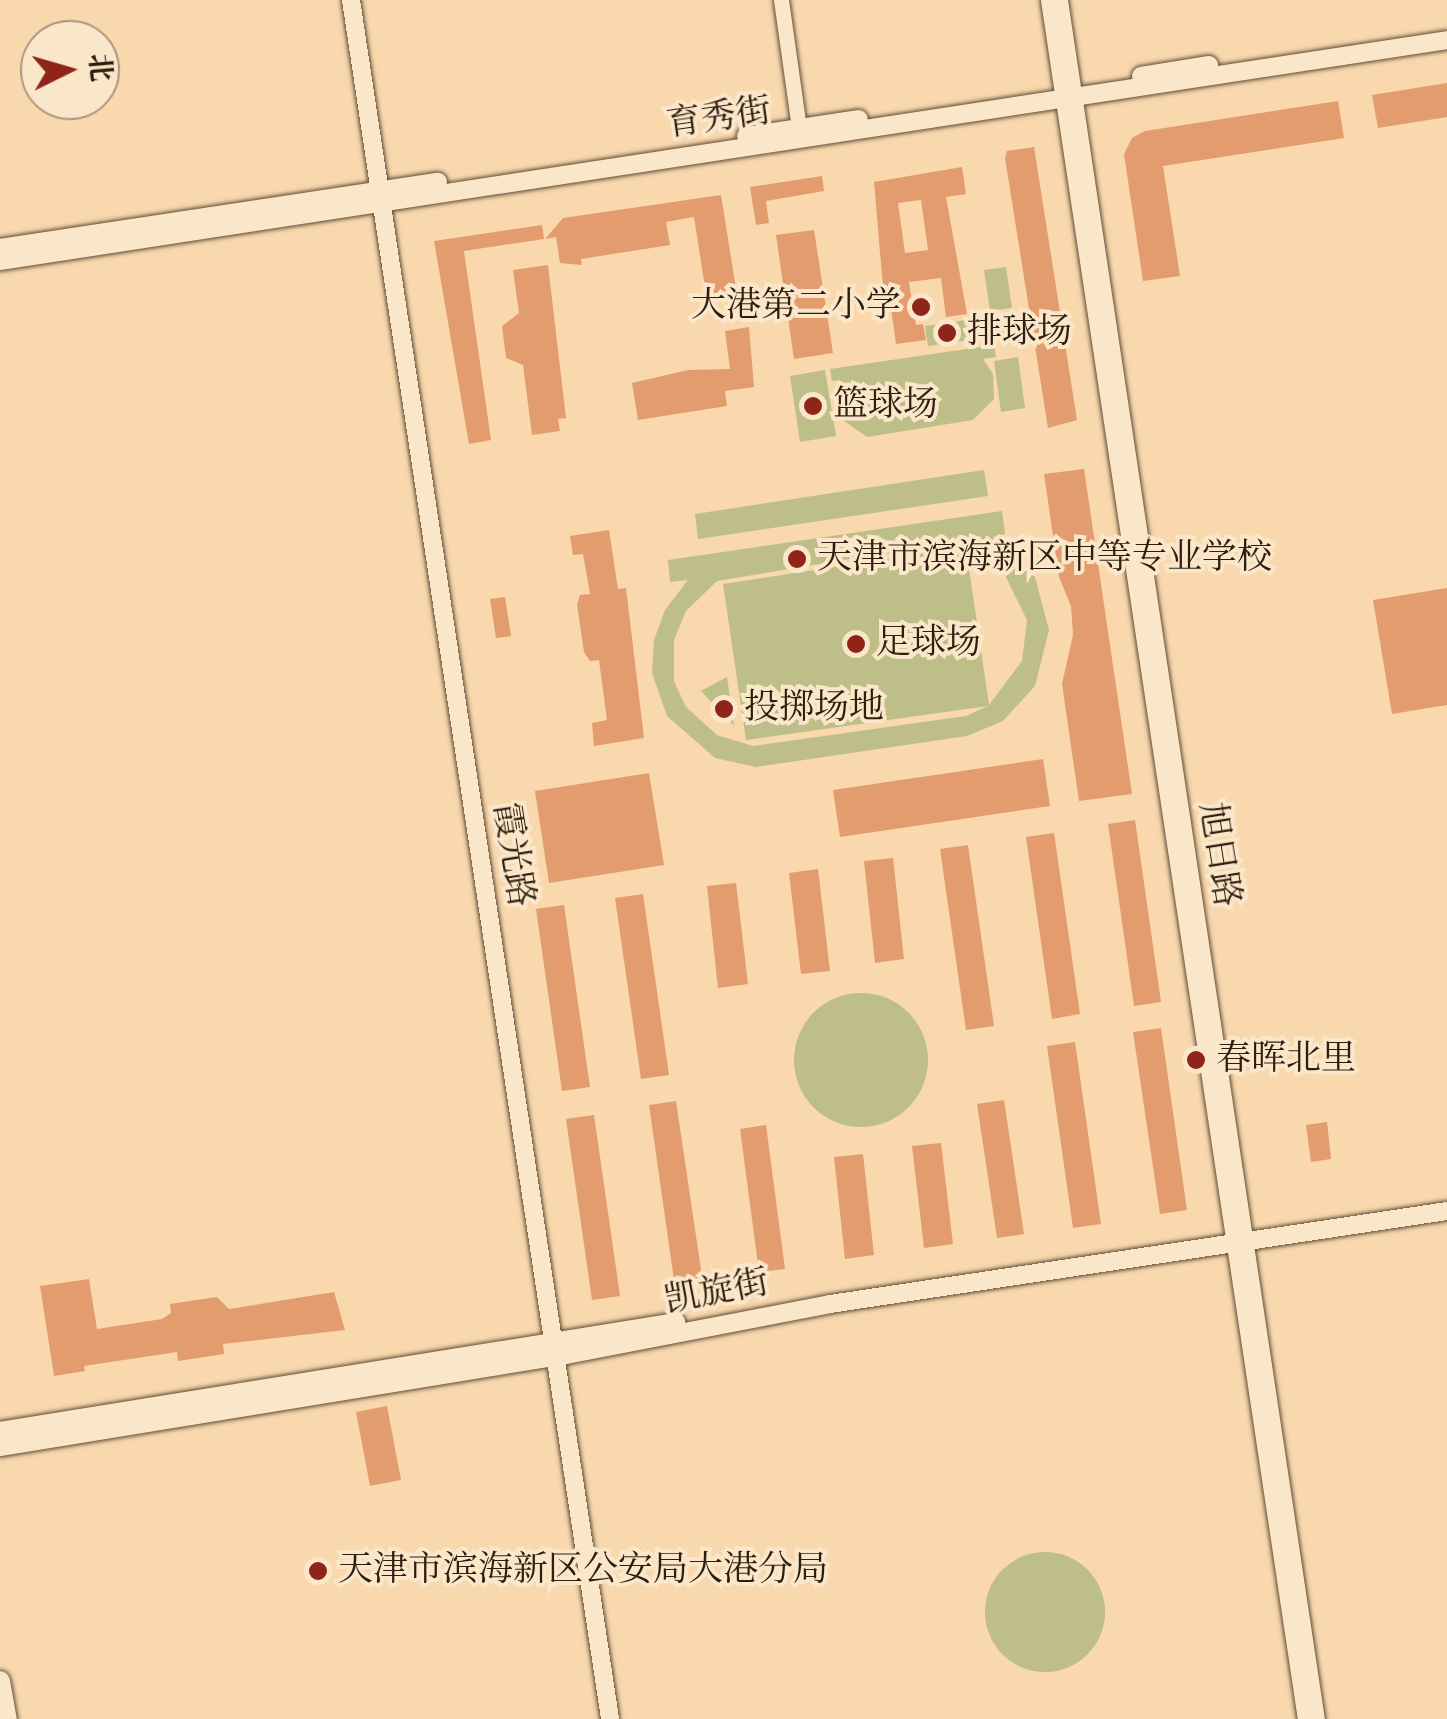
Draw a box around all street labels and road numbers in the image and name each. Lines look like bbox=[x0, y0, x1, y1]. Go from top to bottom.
street label: 育秀街 bbox=[664, 91, 774, 147]
street label: 霞光路 bbox=[483, 800, 541, 910]
street label: 旭日路 bbox=[1189, 800, 1247, 910]
street label: 凯旋街 bbox=[661, 1262, 773, 1324]

